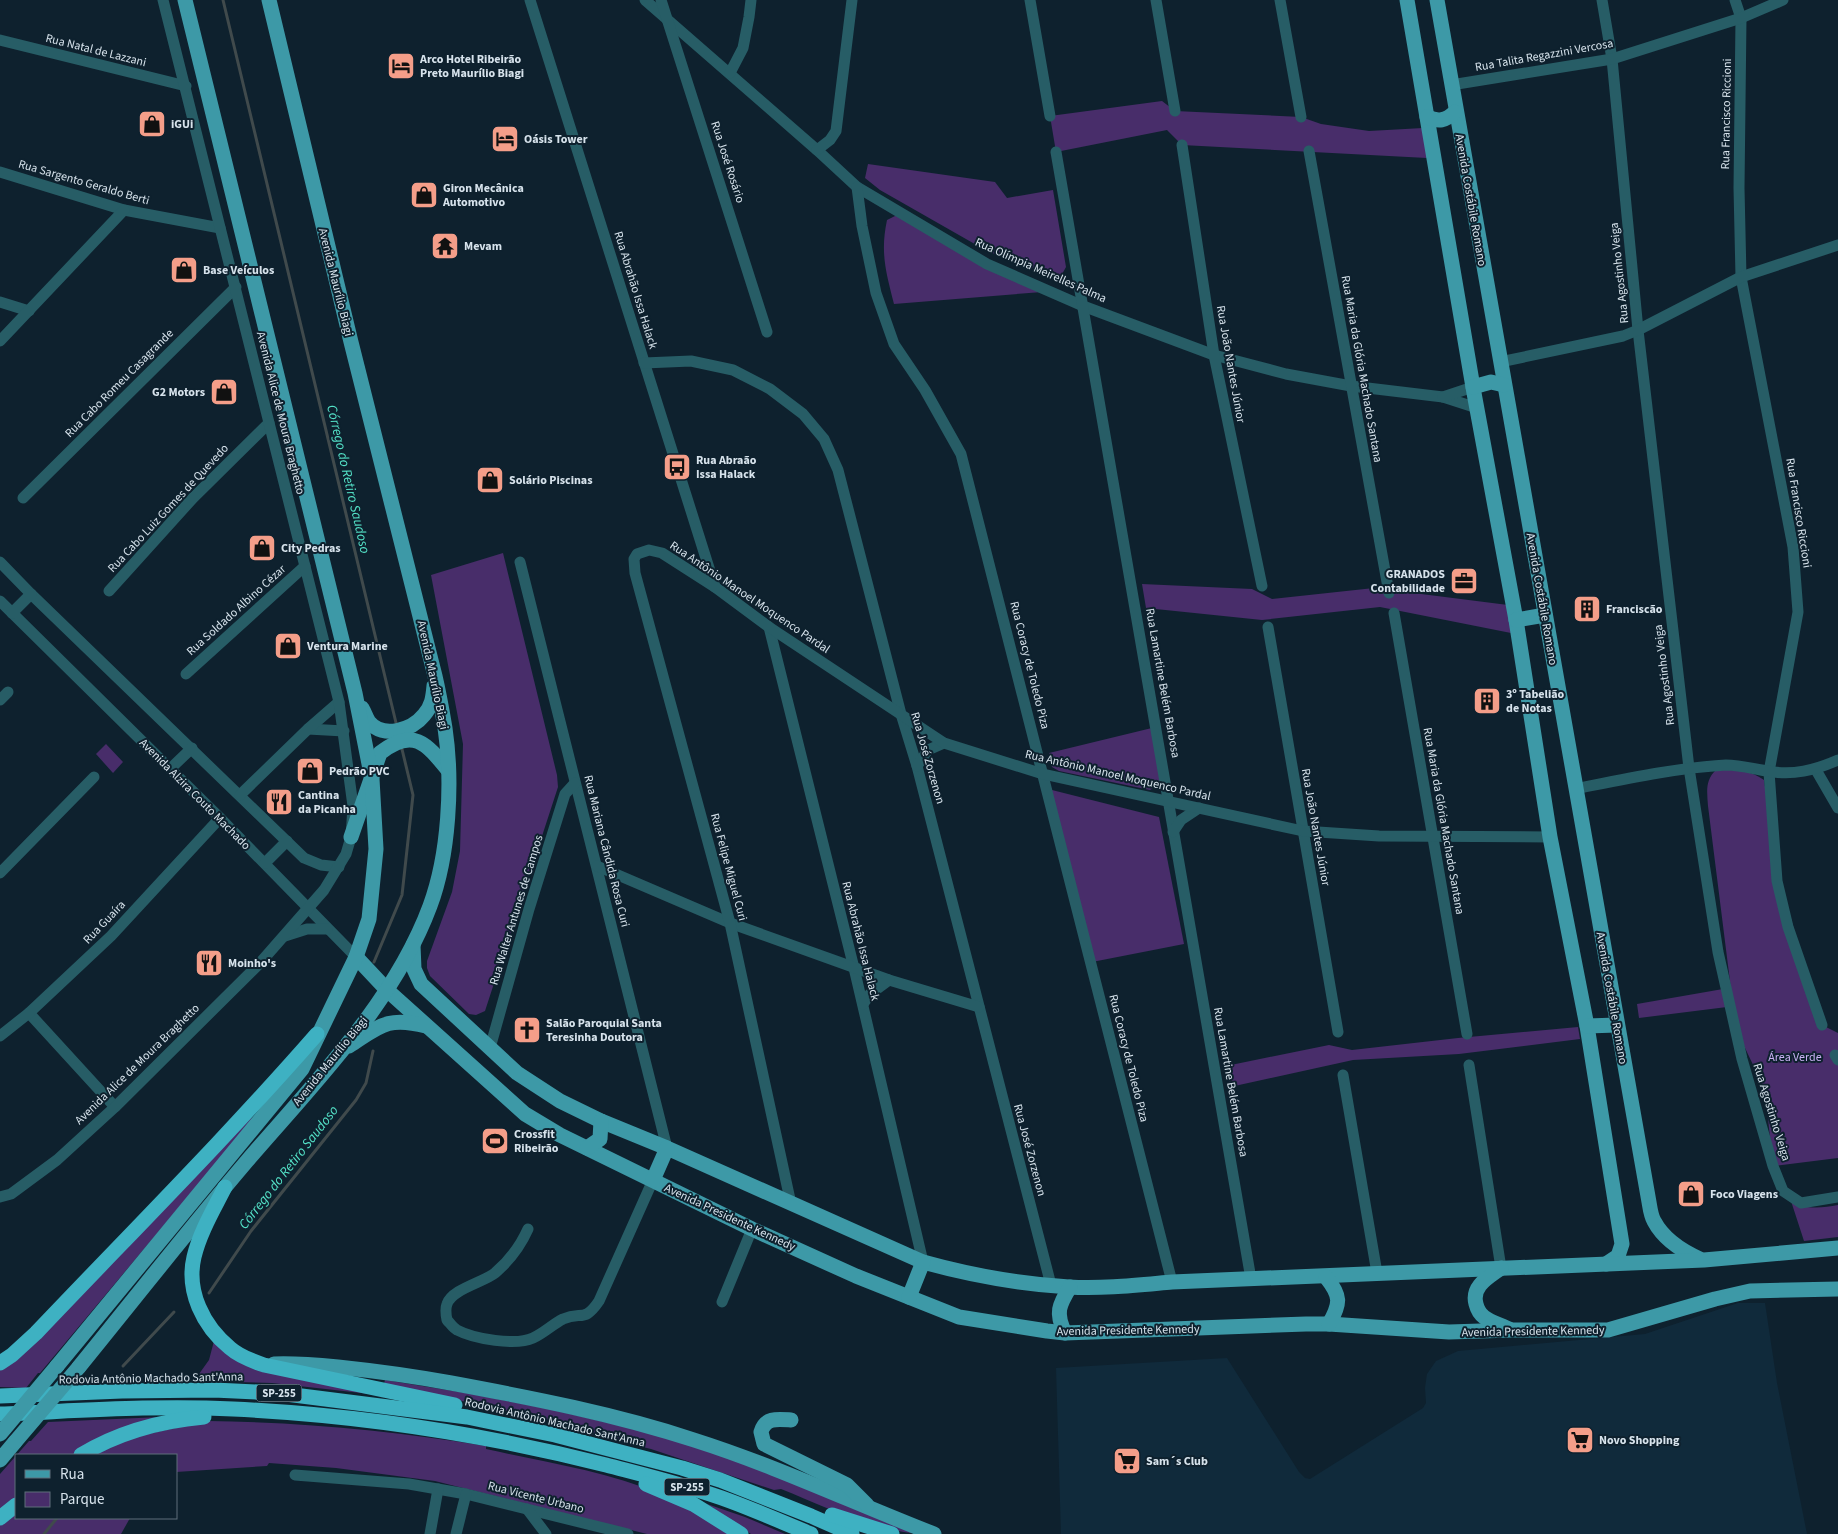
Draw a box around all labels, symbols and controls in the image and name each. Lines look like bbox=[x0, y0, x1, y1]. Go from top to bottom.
street label: Rua Natal de Lazzani bbox=[44, 30, 148, 71]
street label: Rua Talita Regazzini Vercosa bbox=[1474, 35, 1614, 76]
hotel icon: Arco Hotel Ribeirão Preto Maurílio Biagi bbox=[386, 51, 416, 81]
place label: Arco Hotel Ribeirão Preto Maurílio Biagi bbox=[419, 51, 524, 82]
street label: Rua Francisco Riccioni bbox=[1717, 58, 1736, 170]
shop icon: iGUi bbox=[137, 109, 167, 139]
place label: iGUi bbox=[171, 116, 193, 133]
street label: Rua José Rosário bbox=[706, 119, 749, 205]
hotel icon: Oásis Tower bbox=[490, 124, 520, 154]
place label: Oásis Tower bbox=[524, 131, 588, 148]
street label: Avenida Costábile Romano bbox=[1451, 133, 1490, 267]
street label: Rua Sargento Geraldo Berti bbox=[16, 156, 151, 209]
shop icon: Giron Mecânica Automotivo bbox=[409, 180, 439, 210]
place label: Giron Mecânica Automotivo bbox=[442, 180, 524, 211]
street label: Rua Agostinho Veiga bbox=[1606, 222, 1633, 324]
street label: Avenida Maurílio Biagi bbox=[314, 226, 357, 338]
street label: Rua Abrahão Issa Halack bbox=[609, 229, 662, 351]
temple icon: Mevam bbox=[430, 231, 460, 261]
street label: Rua Olímpia Meirelles Palma bbox=[972, 234, 1109, 307]
place label: Mevam bbox=[464, 238, 502, 255]
shop icon: Base Veículos bbox=[169, 255, 199, 285]
place label: Base Veículos bbox=[203, 262, 274, 279]
street label: Rua Maria da Glória Machado Santana bbox=[1337, 274, 1386, 464]
street label: Rua João Nantes Júnior bbox=[1212, 304, 1249, 425]
street label: Rua Cabo Romeu Casagrande bbox=[61, 325, 178, 441]
street label: Avenida Alice de Moura Braghetto bbox=[252, 330, 309, 496]
shop icon: G2 Motors bbox=[209, 377, 239, 407]
place label: G2 Motors bbox=[152, 384, 205, 401]
water label: Córrego do Retiro Saudoso bbox=[321, 403, 375, 556]
street label: Rua Cabo Luiz Gomes de Quevedo bbox=[104, 440, 233, 576]
bus stop icon: Rua Abraão Issa Halack bbox=[662, 452, 692, 482]
place label: Rua Abraão Issa Halack bbox=[696, 452, 757, 483]
street label: Rua Francisco Riccioni bbox=[1781, 457, 1816, 569]
shop icon: Solário Piscinas bbox=[475, 465, 505, 495]
place label: Solário Piscinas bbox=[509, 472, 592, 489]
street label: Avenida Costábile Romano bbox=[1522, 532, 1561, 666]
shop icon: City Pedras bbox=[247, 533, 277, 563]
street label: Rua Antônio Manoel Moquenco Pardal bbox=[666, 537, 833, 658]
place label: City Pedras bbox=[281, 540, 341, 557]
street label: Rua Soldado Albino Cézar bbox=[183, 560, 290, 660]
place label: GRANADOS Contabilidade bbox=[1371, 566, 1445, 597]
office icon: GRANADOS Contabilidade bbox=[1449, 566, 1479, 596]
building icon: Franciscão bbox=[1572, 594, 1602, 624]
street label: Rua Coracy de Toledo Piza bbox=[1005, 600, 1054, 731]
place label: Franciscão bbox=[1606, 601, 1663, 618]
street label: Rua Lamartine Belém Barbosa bbox=[1141, 607, 1184, 759]
street label: Avenida Maurílio Biagi bbox=[413, 619, 452, 731]
street label: Rua Agostinho Veiga bbox=[1650, 624, 1679, 726]
shop icon: Ventura Marine bbox=[273, 631, 303, 661]
place label: Ventura Marine bbox=[306, 638, 388, 655]
building icon: 3º Tabelião de Notas bbox=[1472, 686, 1502, 716]
place label: 3º Tabelião de Notas bbox=[1506, 686, 1565, 717]
street label: Rua José Zorzenon bbox=[906, 710, 949, 806]
street label: Rua Maria da Glória Machado Santana bbox=[1419, 726, 1468, 916]
street label: Avenida Alzira Couto Machado bbox=[135, 735, 254, 854]
street label: Rua Antônio Manoel Moquenco Pardal bbox=[1023, 746, 1212, 805]
shop icon: Pedrão PVC bbox=[295, 756, 325, 786]
place label: Pedrão PVC bbox=[329, 763, 390, 780]
street label: Rua João Nantes Júnior bbox=[1297, 767, 1334, 888]
street label: Rua Mariana Cândida Rosa Curi bbox=[579, 773, 634, 929]
restaurant icon: Cantina da Picanha bbox=[264, 787, 294, 817]
place label: Cantina da Picanha bbox=[298, 787, 356, 818]
street label: Rua Felipe Miguel Curi bbox=[706, 812, 751, 923]
street label: Rua Walter Antunes de Campos bbox=[486, 833, 547, 987]
street label: Rua Abrahão Issa Halack bbox=[837, 880, 884, 1003]
street label: Rua Guaíra bbox=[79, 897, 129, 948]
street label: Avenida Costábile Romano bbox=[1592, 931, 1631, 1065]
restaurant icon: Moinho's bbox=[194, 948, 224, 978]
place label: Moinho's bbox=[228, 955, 276, 972]
street label: Rua Coracy de Toledo Piza bbox=[1104, 993, 1153, 1124]
street label: Avenida Alice de Moura Braghetto bbox=[71, 1000, 203, 1129]
street label: Rua Lamartine Belém Barbosa bbox=[1209, 1006, 1252, 1158]
street label: Avenida Maurílio Biagi bbox=[289, 1013, 372, 1110]
church icon: Salão Paroquial Santa Teresinha Doutora bbox=[512, 1015, 542, 1045]
place label: Salão Paroquial Santa Teresinha Doutora bbox=[546, 1015, 662, 1046]
park label: Área Verde bbox=[1768, 1049, 1822, 1066]
street label: Rua Agostinho Veiga bbox=[1749, 1061, 1794, 1163]
water label: Córrego do Retiro Saudoso bbox=[234, 1102, 343, 1234]
street label: Rua José Zorzenon bbox=[1009, 1102, 1050, 1198]
sports icon: Crossfit Ribeirão bbox=[480, 1126, 510, 1156]
place label: Crossfit Ribeirão bbox=[514, 1126, 559, 1157]
shop icon: Foco Viagens bbox=[1676, 1179, 1706, 1209]
street label: Avenida Presidente Kennedy bbox=[661, 1180, 798, 1256]
place label: Foco Viagens bbox=[1710, 1186, 1778, 1203]
street label: Avenida Presidente Kennedy bbox=[1056, 1321, 1200, 1340]
street label: Avenida Presidente Kennedy bbox=[1461, 1322, 1605, 1341]
street label: Rodovia Antônio Machado Sant'Anna bbox=[59, 1368, 244, 1389]
road number: SP-255 bbox=[256, 1385, 302, 1402]
street label: Rodovia Antônio Machado Sant'Anna bbox=[463, 1393, 647, 1452]
supermarket icon: Novo Shopping bbox=[1565, 1425, 1595, 1455]
place label: Novo Shopping bbox=[1599, 1432, 1680, 1449]
supermarket icon: Sam´s Club bbox=[1112, 1446, 1142, 1476]
place label: Sam´s Club bbox=[1146, 1453, 1208, 1470]
legend bbox=[15, 1454, 178, 1519]
text: Rua bbox=[60, 1464, 84, 1485]
street label: Rua Vicente Urbano bbox=[486, 1477, 586, 1518]
road number: SP-255 bbox=[664, 1478, 710, 1495]
text: Parque bbox=[60, 1489, 104, 1510]

